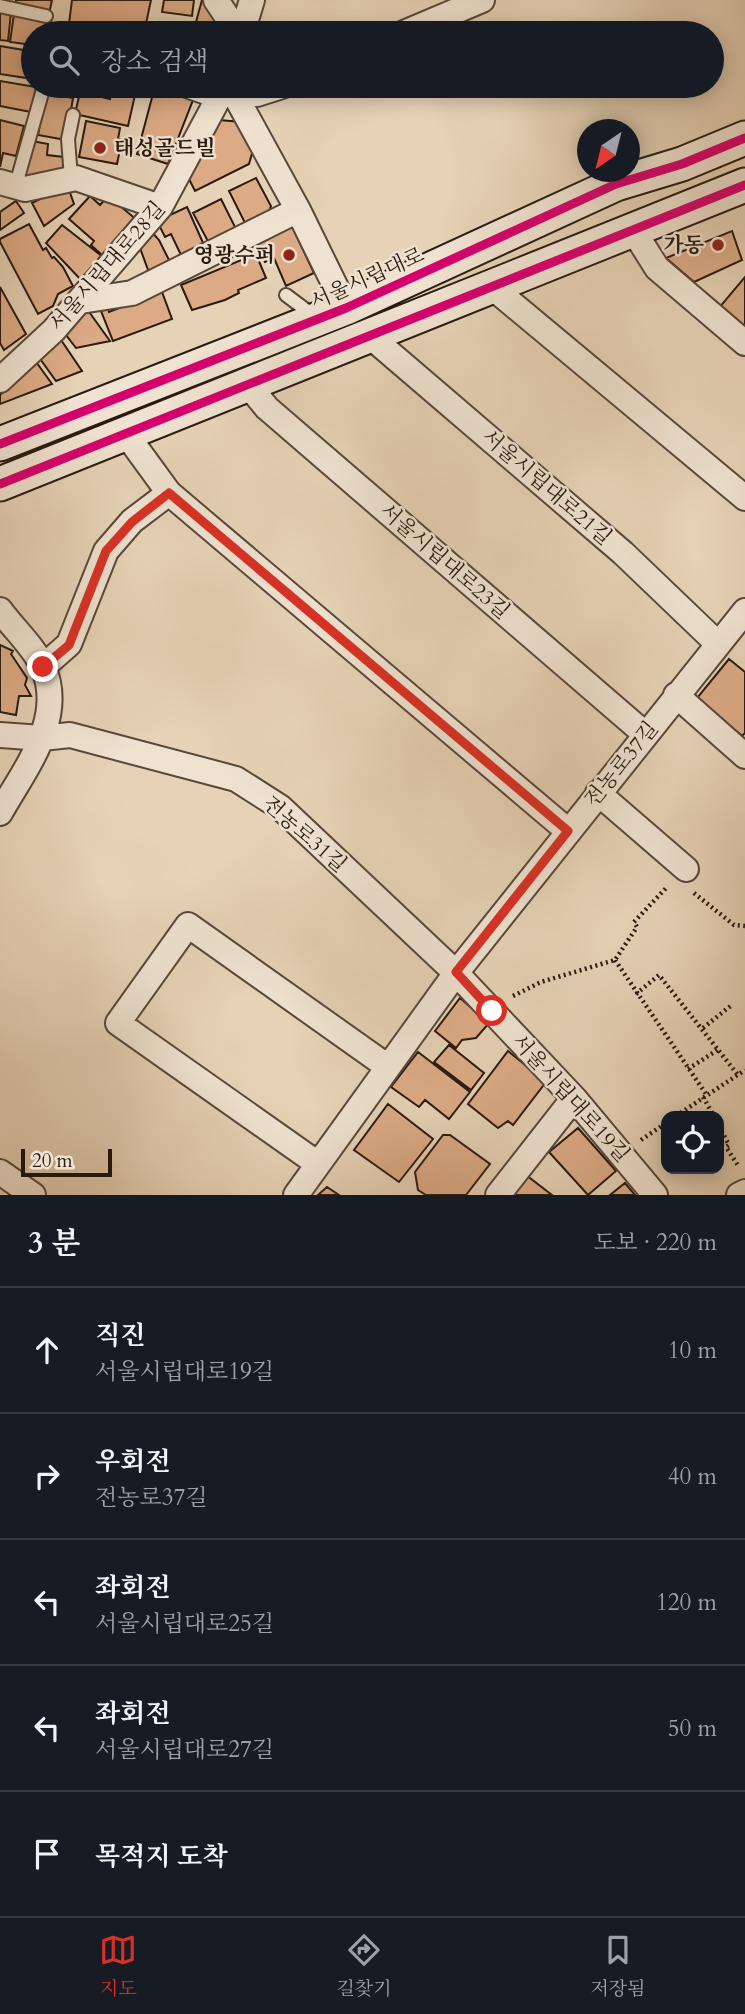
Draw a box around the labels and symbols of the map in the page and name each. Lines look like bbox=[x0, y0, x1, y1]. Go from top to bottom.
north arrow bbox=[577, 119, 640, 182]
place label: 태성골드빌 bbox=[114, 134, 215, 163]
marker: 태성골드빌 bbox=[92, 140, 108, 156]
street label: 서울시립대로28길 bbox=[43, 195, 172, 338]
place label: 가동 bbox=[663, 231, 704, 260]
marker: 가동 bbox=[710, 237, 726, 253]
street label: 서울시립대로 bbox=[306, 240, 429, 316]
place label: 영광수퍼 bbox=[194, 241, 275, 270]
marker: 영광수퍼 bbox=[281, 247, 297, 263]
street label: 서울시립대로21길 bbox=[475, 423, 618, 552]
street label: 서울시립대로23길 bbox=[373, 497, 516, 626]
route end bbox=[27, 651, 58, 682]
street label: 전농로37길 bbox=[578, 715, 665, 813]
street label: 전농로31길 bbox=[256, 790, 353, 879]
route start bbox=[476, 995, 507, 1026]
street label: 서울시립대로19길 bbox=[505, 1028, 636, 1169]
scale bar bbox=[21, 1146, 112, 1178]

